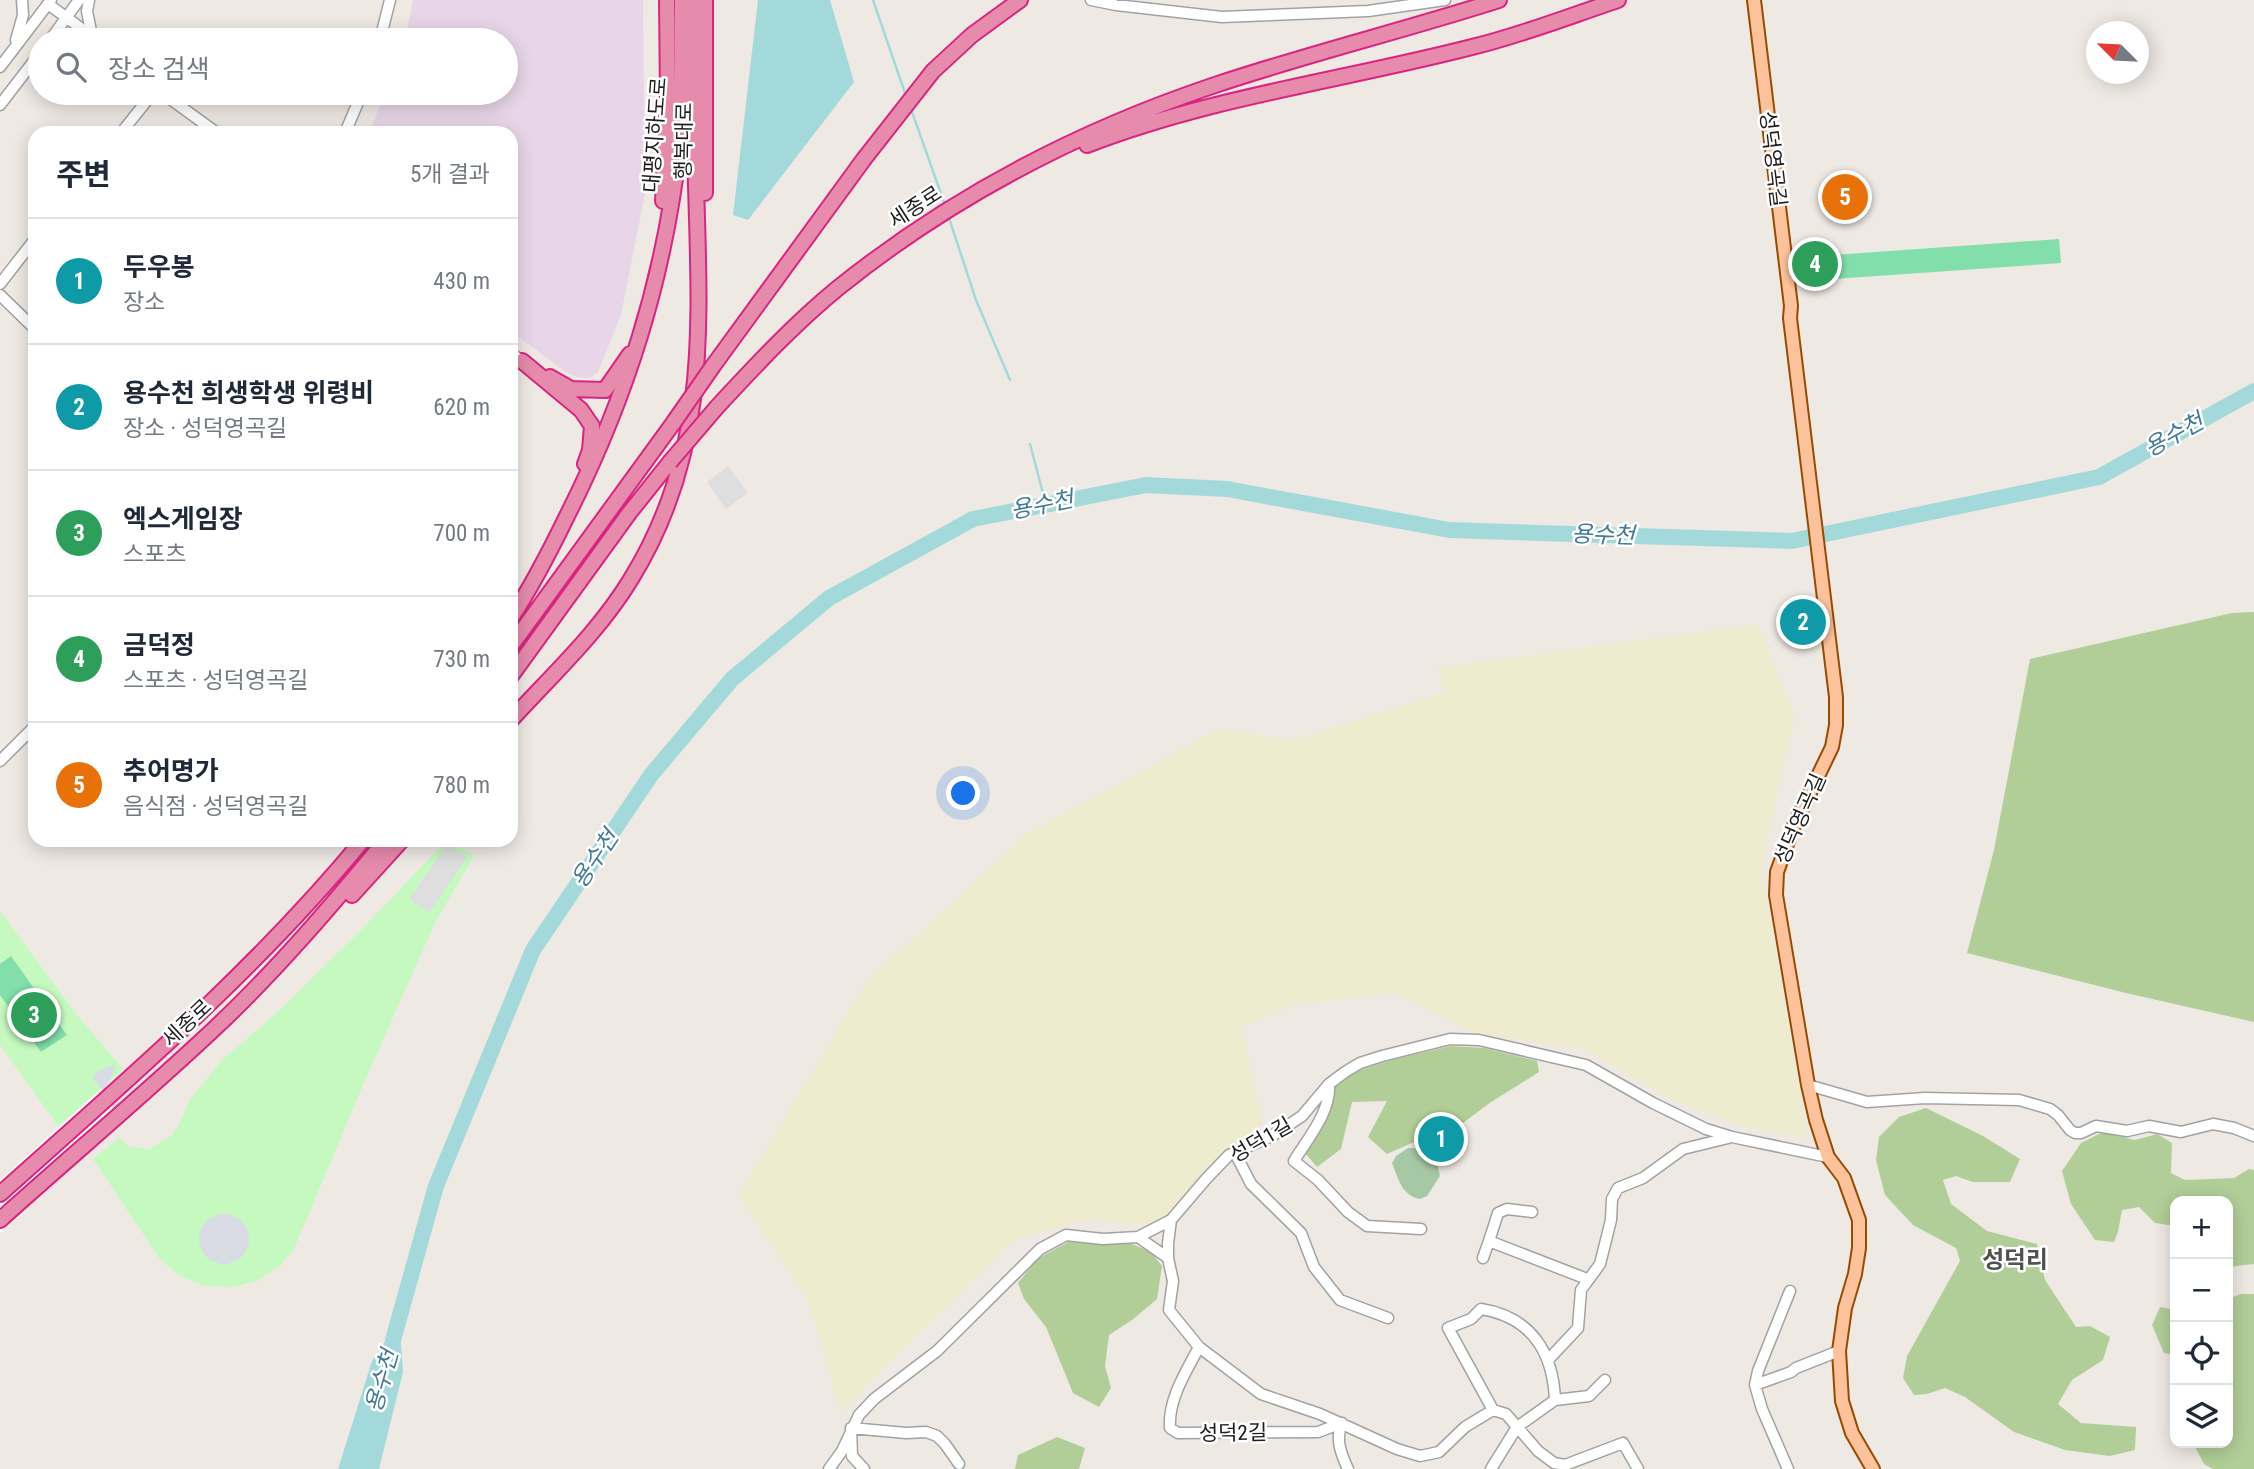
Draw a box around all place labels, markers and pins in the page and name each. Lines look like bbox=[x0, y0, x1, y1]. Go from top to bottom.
pin: 5 bbox=[1822, 171, 1868, 223]
pin: 4 bbox=[1792, 238, 1838, 290]
pin: 2 bbox=[1780, 596, 1826, 648]
pin: 3 bbox=[11, 989, 57, 1041]
pin: 1 bbox=[1418, 1113, 1464, 1165]

